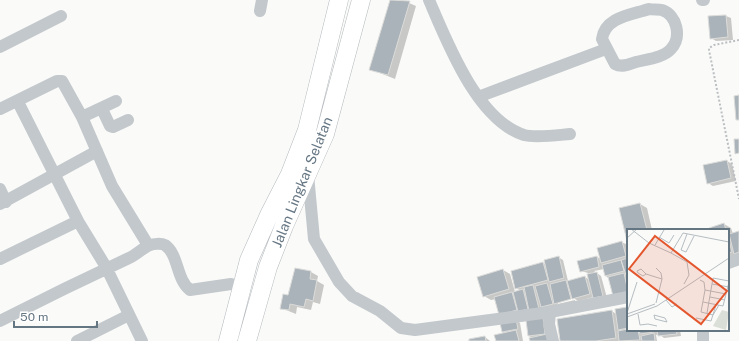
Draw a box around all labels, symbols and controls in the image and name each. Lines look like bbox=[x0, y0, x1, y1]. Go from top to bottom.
street label: Jalan Lingkar Selatan bbox=[268, 114, 336, 250]
inset map bbox=[627, 229, 729, 331]
scale bar bbox=[14, 303, 97, 329]
text: 50 m bbox=[20, 310, 48, 324]

